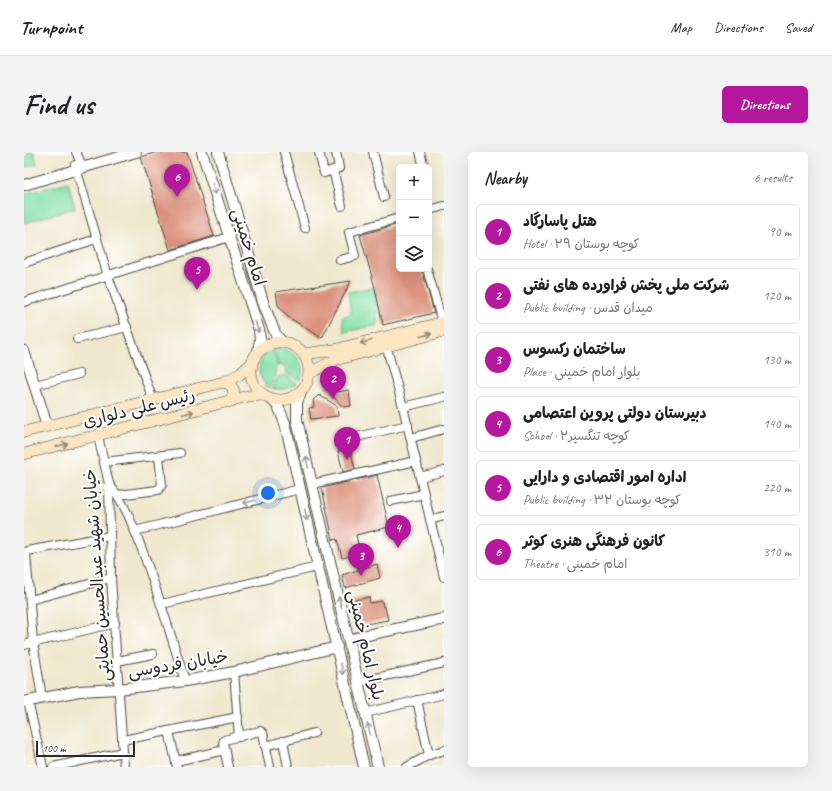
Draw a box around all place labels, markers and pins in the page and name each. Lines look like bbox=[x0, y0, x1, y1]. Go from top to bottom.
pin: 6 bbox=[164, 164, 190, 197]
pin: 5 bbox=[184, 257, 210, 290]
pin: 2 bbox=[320, 366, 346, 399]
pin: 1 bbox=[334, 427, 360, 460]
pin: 4 bbox=[385, 515, 411, 548]
pin: 3 bbox=[348, 543, 374, 576]

